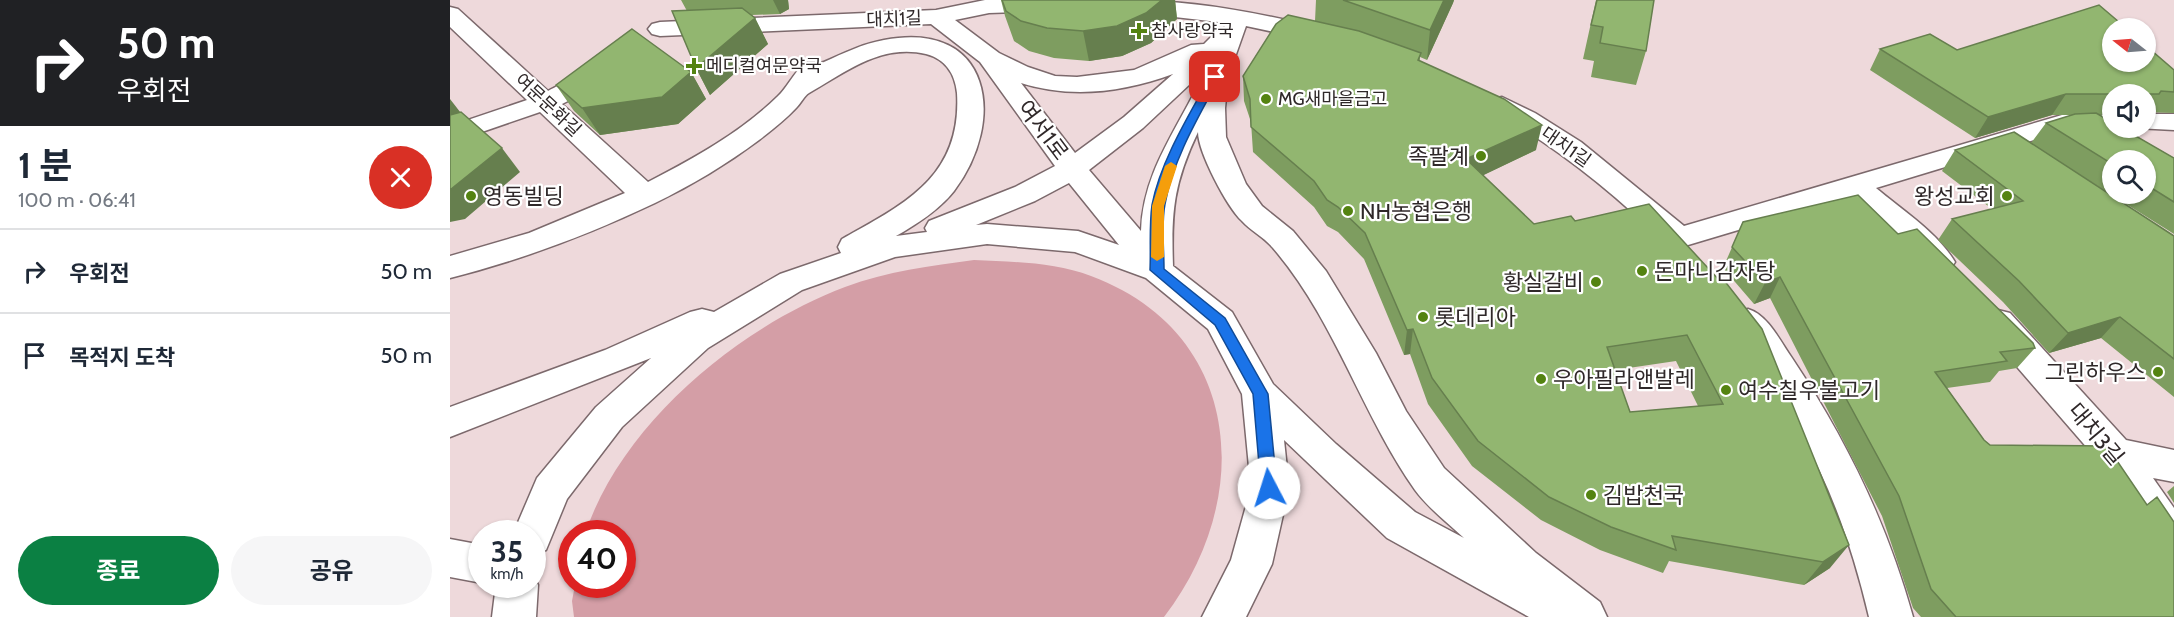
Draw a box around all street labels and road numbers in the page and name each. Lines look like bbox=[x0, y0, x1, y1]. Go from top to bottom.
street label: 대치1길 bbox=[866, 7, 922, 31]
street label: 여문문화길 bbox=[510, 69, 586, 141]
street label: 여서1로 bbox=[1012, 95, 1074, 165]
street label: 대치1길 bbox=[1537, 122, 1595, 172]
street label: 대치3길 bbox=[2062, 398, 2130, 470]

